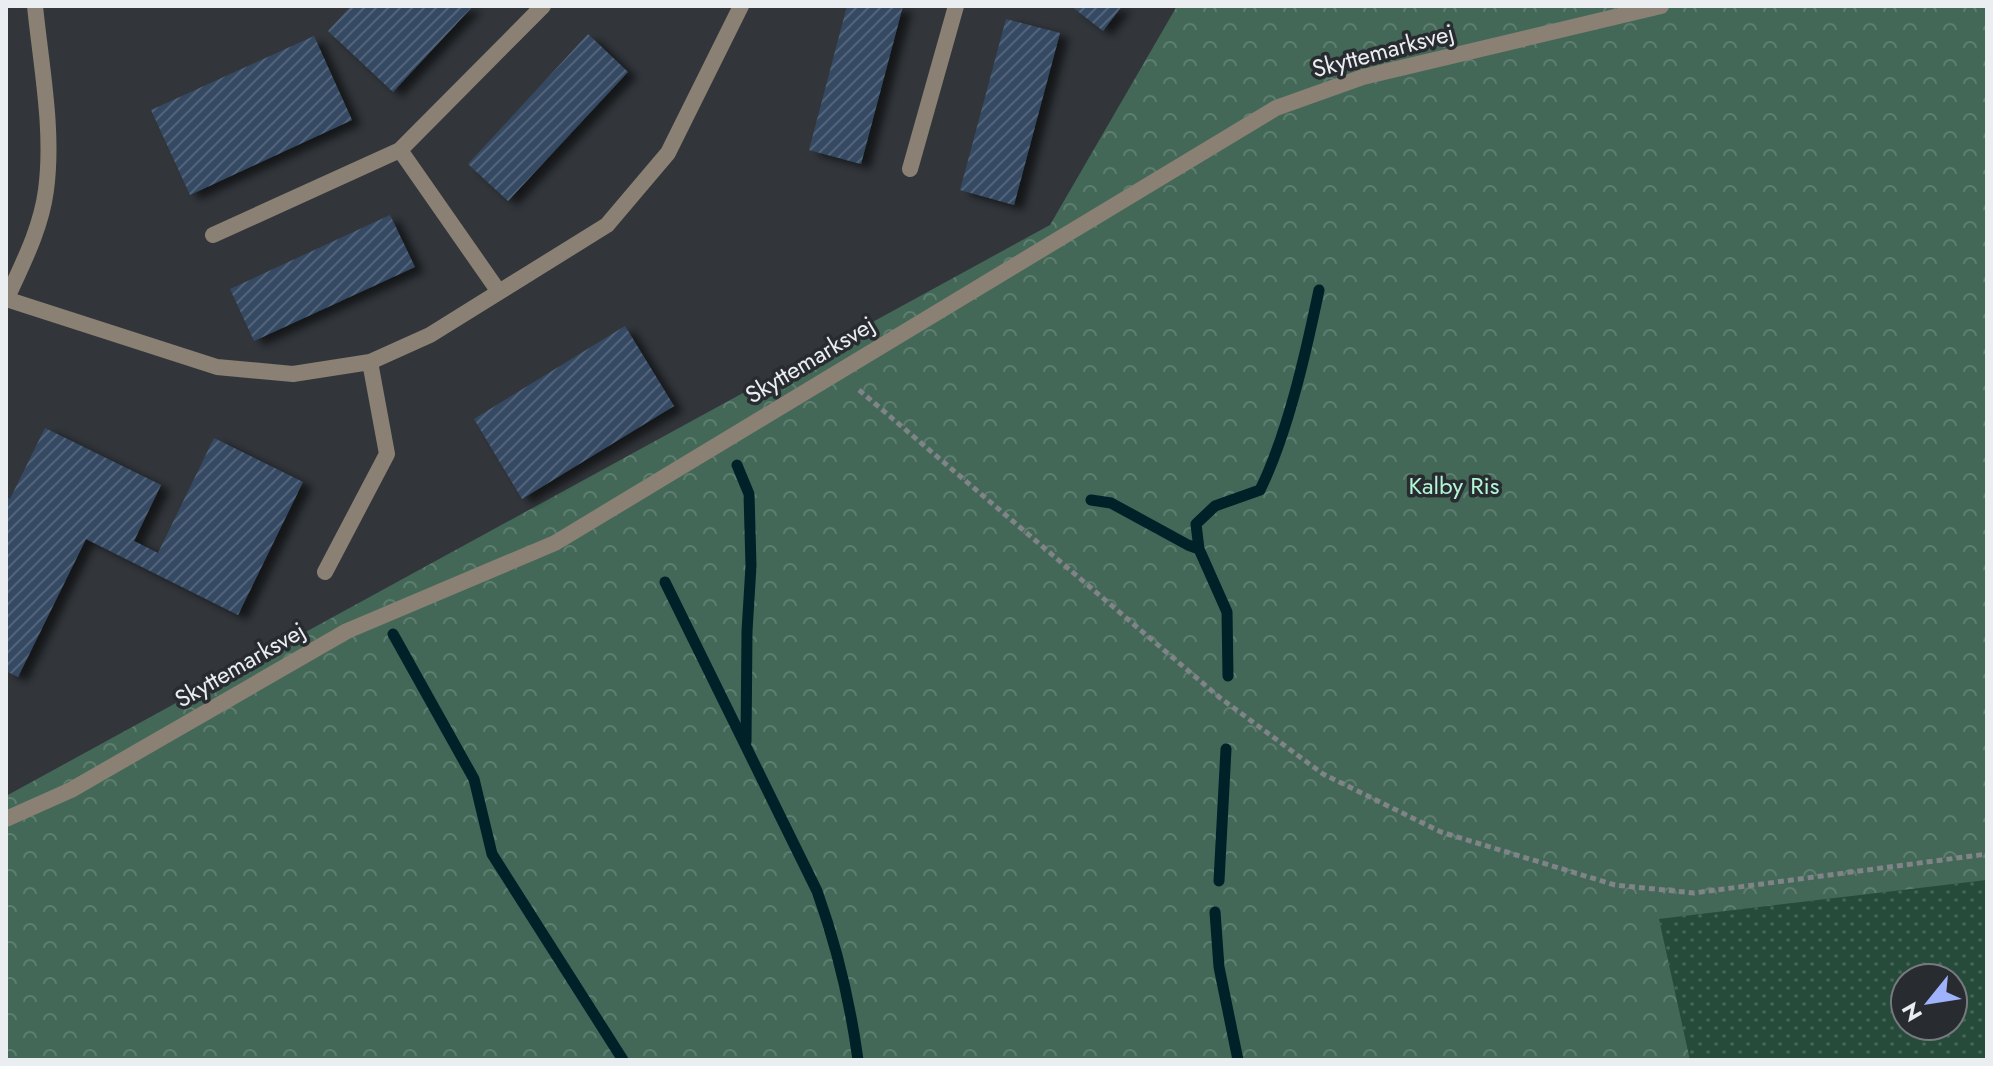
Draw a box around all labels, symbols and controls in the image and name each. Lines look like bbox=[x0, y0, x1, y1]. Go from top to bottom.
street label: Skyttemarksvej bbox=[1308, 15, 1458, 86]
street label: Skyttemarksvej bbox=[738, 307, 881, 412]
park label: Kalby Ris bbox=[1408, 468, 1500, 503]
street label: Skyttemarksvej bbox=[168, 613, 312, 716]
north arrow bbox=[1889, 962, 1969, 1042]
text: N bbox=[1893, 996, 1930, 1028]

